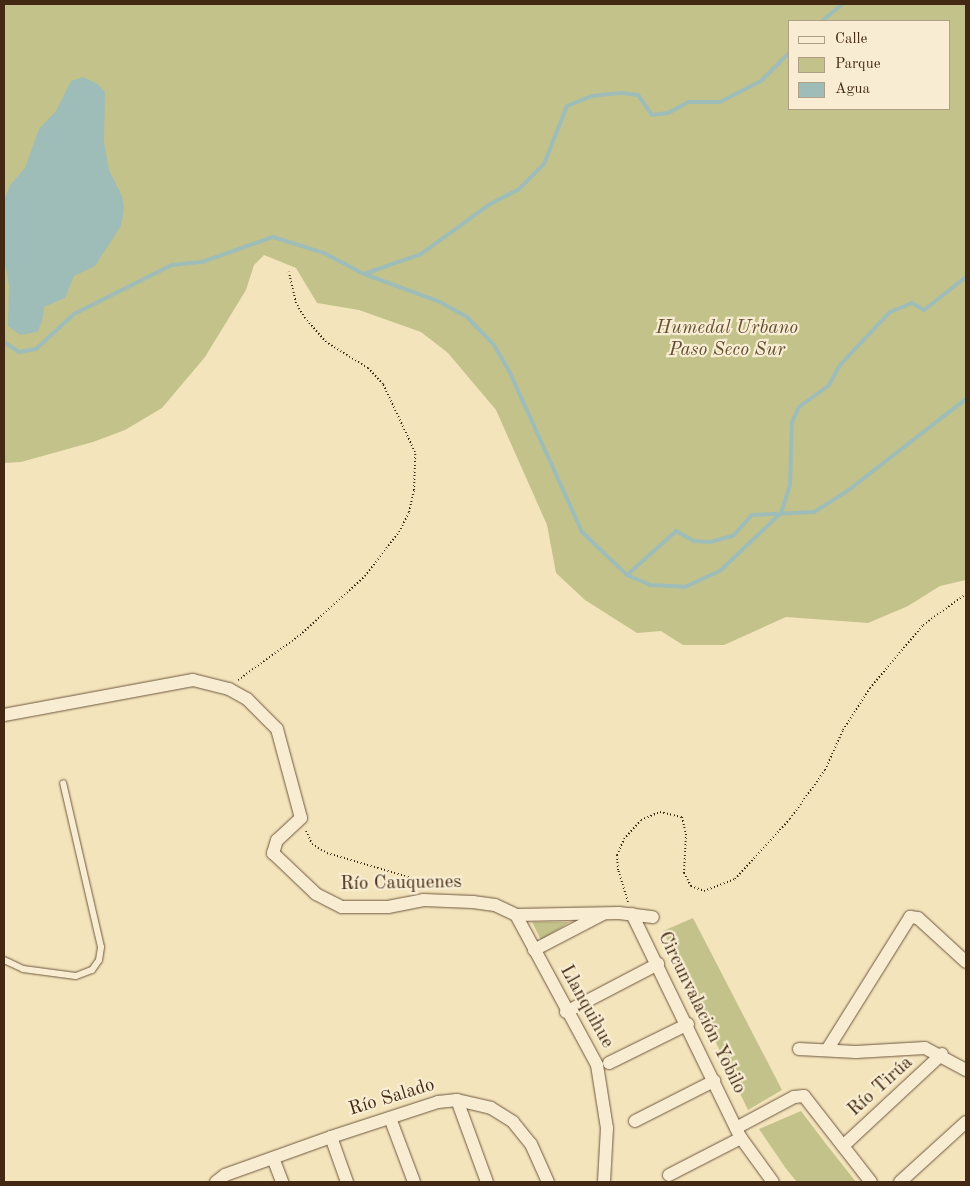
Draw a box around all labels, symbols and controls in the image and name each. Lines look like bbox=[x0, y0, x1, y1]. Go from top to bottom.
legend bbox=[788, 20, 950, 110]
text: Calle bbox=[835, 32, 867, 47]
text: Parque bbox=[835, 57, 881, 72]
text: Agua bbox=[835, 82, 870, 97]
park label: Humedal Urbano Paso Seco Sur bbox=[656, 318, 798, 362]
street label: Río Cauquenes bbox=[340, 872, 462, 896]
street label: Circunvalación Yobilo bbox=[652, 928, 750, 1098]
street label: Llanquihue bbox=[554, 961, 618, 1053]
street label: Río Tirúa bbox=[844, 1052, 918, 1122]
street label: Río Salado bbox=[346, 1074, 438, 1122]

